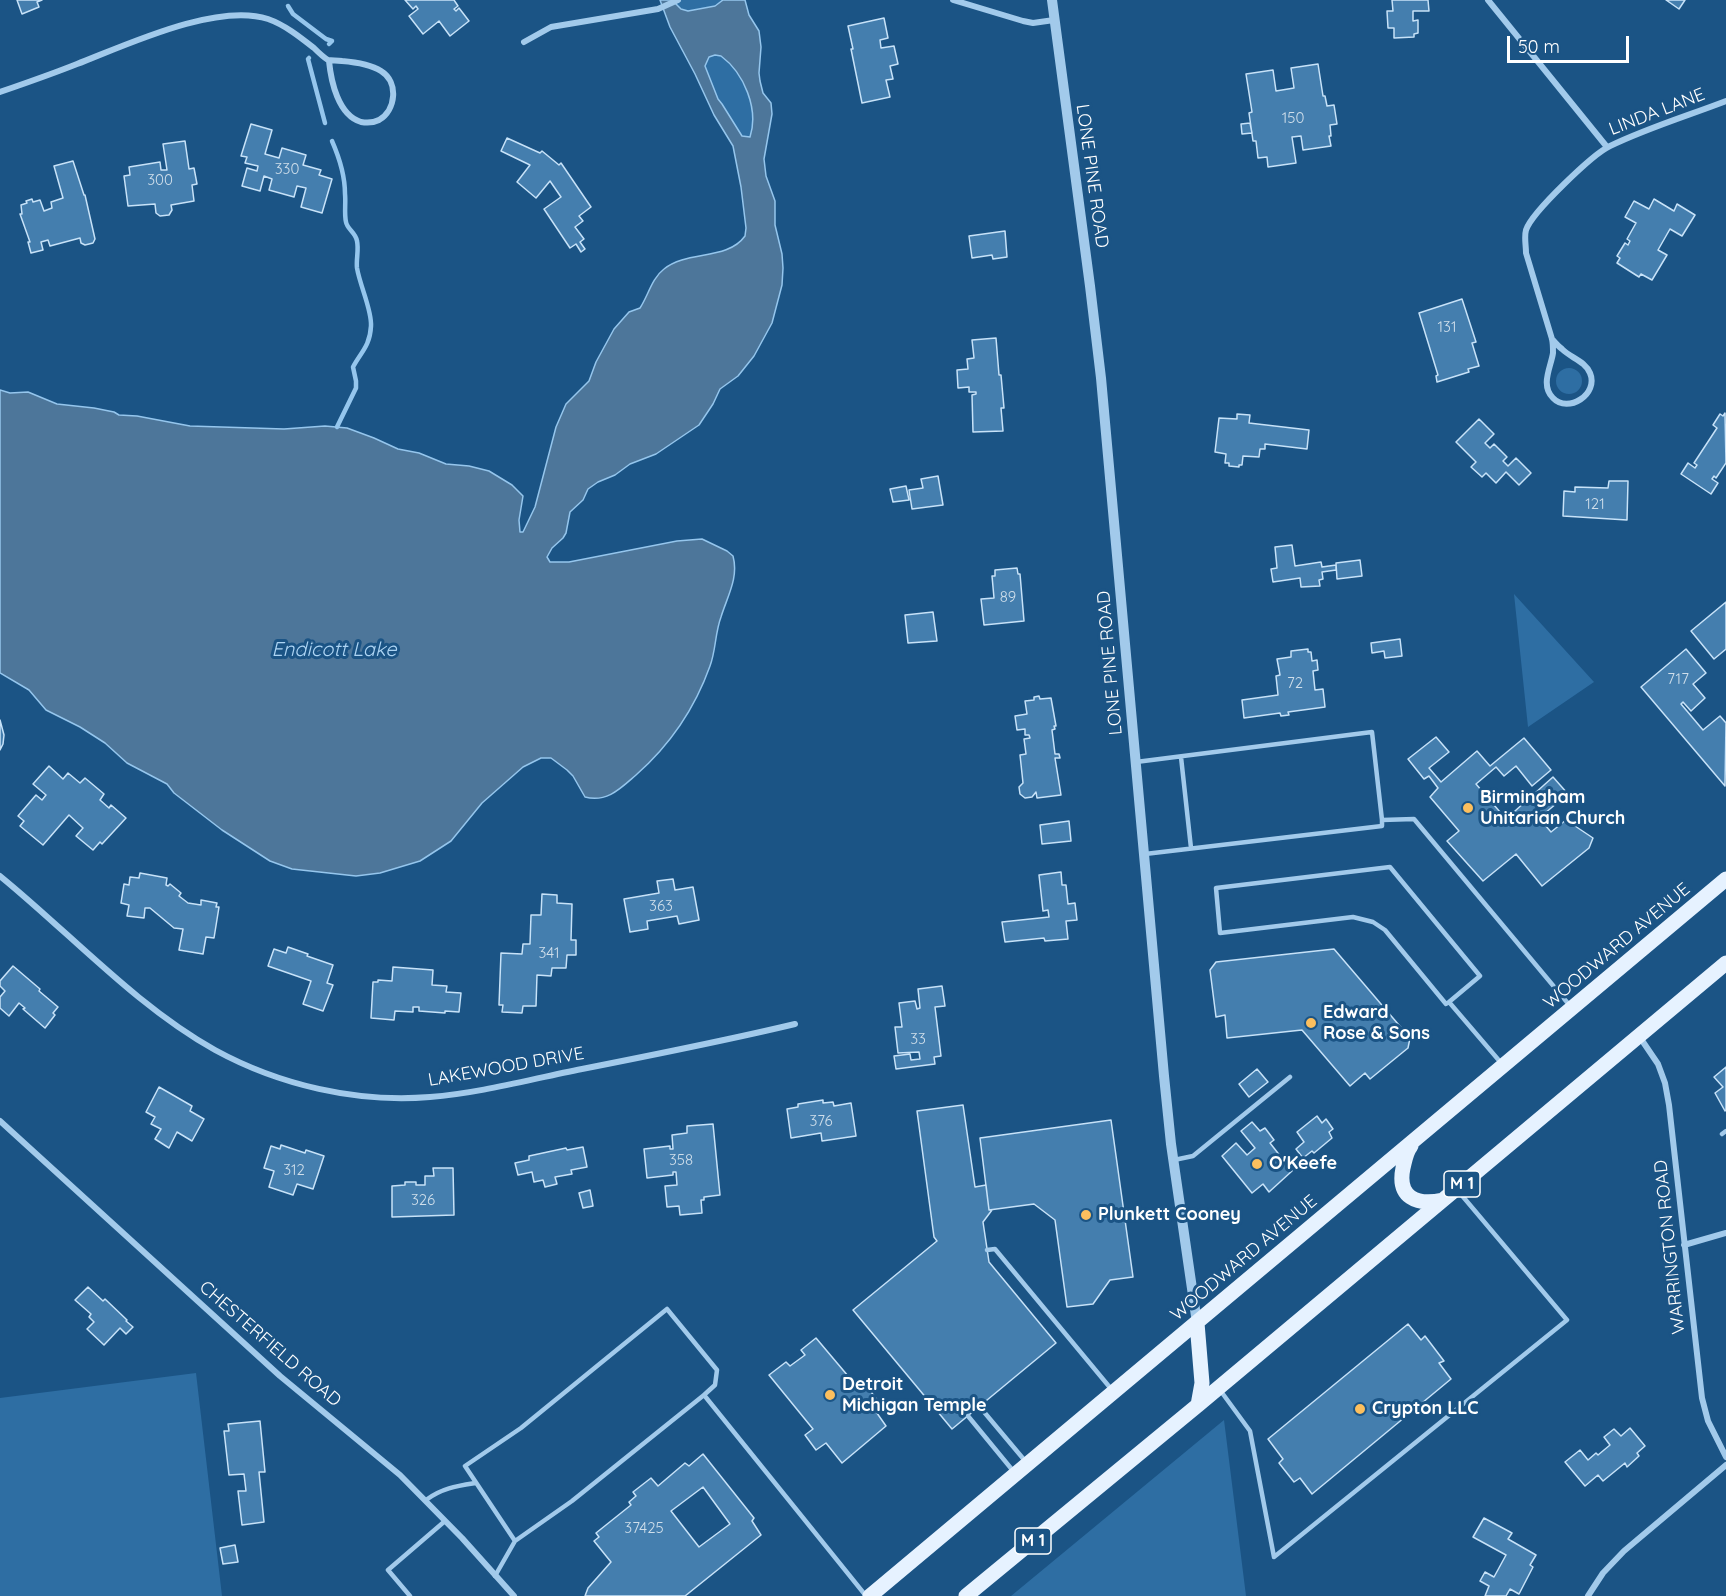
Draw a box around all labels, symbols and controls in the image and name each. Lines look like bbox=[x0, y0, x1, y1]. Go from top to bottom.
scale bar bbox=[1510, 24, 1632, 62]
text: 50 m bbox=[1518, 35, 1560, 58]
street label: LINDA LANE bbox=[1606, 84, 1708, 140]
street label: LONE PINE ROAD bbox=[1071, 103, 1113, 249]
house number: 150 bbox=[1282, 109, 1304, 127]
house number: 330 bbox=[275, 160, 299, 178]
house number: 300 bbox=[147, 171, 173, 189]
house number: 131 bbox=[1438, 318, 1456, 336]
house number: 121 bbox=[1585, 495, 1605, 513]
house number: 89 bbox=[1000, 588, 1016, 606]
street label: LONE PINE ROAD bbox=[1093, 590, 1127, 736]
water label: Endicott Lake bbox=[271, 638, 397, 662]
house number: 717 bbox=[1667, 670, 1689, 688]
house number: 72 bbox=[1287, 674, 1303, 692]
place label: Birmingham Unitarian Church bbox=[1480, 787, 1625, 830]
marker: Birmingham Unitarian Church bbox=[1461, 801, 1475, 815]
street label: WOODWARD AVENUE bbox=[1539, 878, 1695, 1014]
house number: 363 bbox=[649, 897, 673, 915]
house number: 341 bbox=[538, 944, 560, 962]
place label: Edward Rose & Sons bbox=[1323, 1002, 1430, 1044]
marker: Edward Rose & Sons bbox=[1304, 1016, 1318, 1030]
house number: 33 bbox=[910, 1030, 926, 1048]
street label: LAKEWOOD DRIVE bbox=[426, 1043, 586, 1091]
house number: 376 bbox=[809, 1112, 833, 1130]
house number: 358 bbox=[669, 1151, 693, 1169]
place label: O'Keefe bbox=[1269, 1153, 1337, 1175]
marker: O'Keefe bbox=[1250, 1157, 1264, 1171]
street label: WARRINGTON ROAD bbox=[1650, 1159, 1690, 1335]
house number: 312 bbox=[283, 1161, 305, 1179]
road number: M 1 bbox=[1444, 1171, 1480, 1197]
street label: WOODWARD AVENUE bbox=[1166, 1190, 1322, 1326]
house number: 326 bbox=[411, 1191, 435, 1209]
place label: Plunkett Cooney bbox=[1098, 1204, 1241, 1226]
marker: Plunkett Cooney bbox=[1079, 1208, 1093, 1222]
street label: CHESTERFIELD ROAD bbox=[195, 1277, 345, 1411]
place label: Detroit Michigan Temple bbox=[842, 1374, 987, 1416]
marker: Detroit Michigan Temple bbox=[823, 1388, 837, 1402]
place label: Crypton LLC bbox=[1372, 1398, 1479, 1420]
marker: Crypton LLC bbox=[1353, 1402, 1367, 1416]
house number: 37425 bbox=[624, 1519, 664, 1537]
road number: M 1 bbox=[1015, 1528, 1051, 1554]

